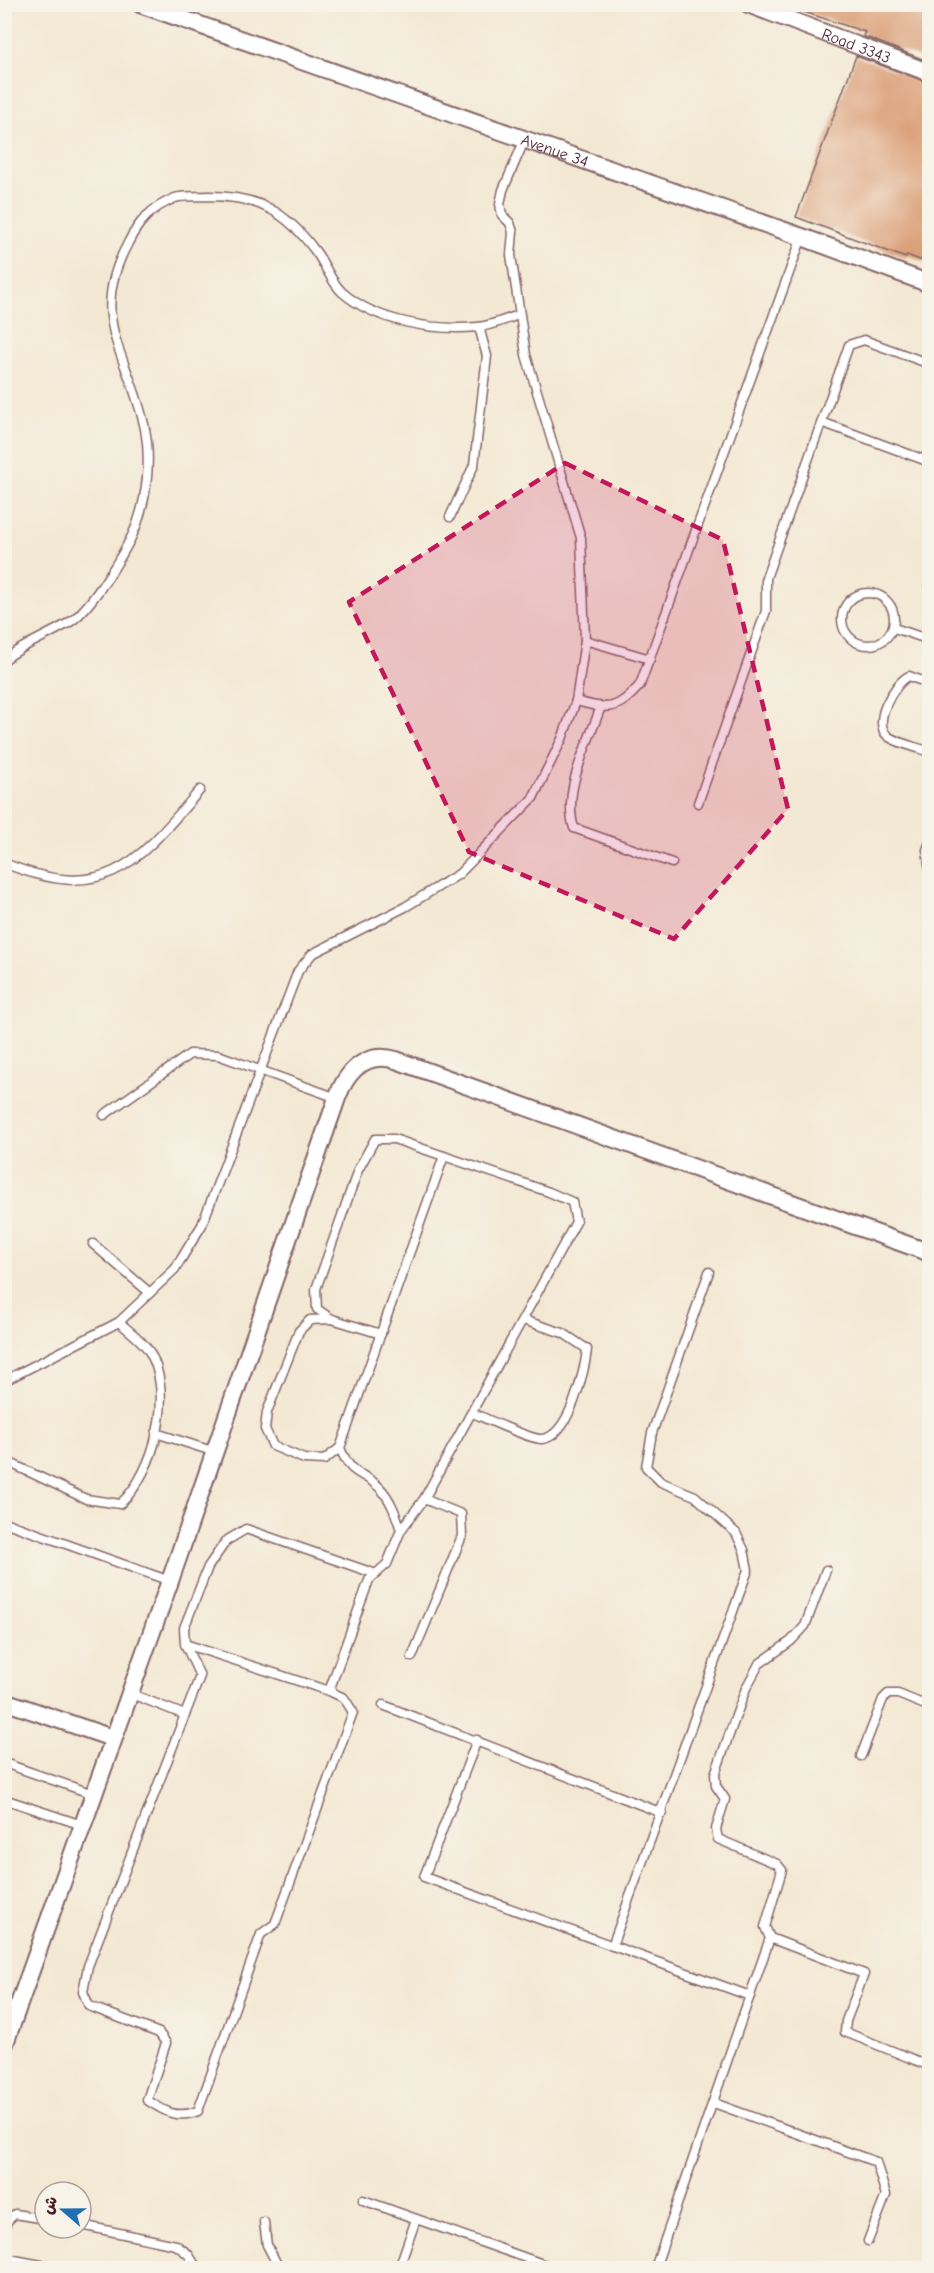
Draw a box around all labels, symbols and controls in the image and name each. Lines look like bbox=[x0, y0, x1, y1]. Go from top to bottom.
street label: Road 3343 bbox=[819, 25, 893, 67]
street label: Avenue 34 bbox=[519, 131, 591, 171]
north arrow bbox=[33, 2180, 93, 2240]
text: ش bbox=[38, 2194, 61, 2217]

